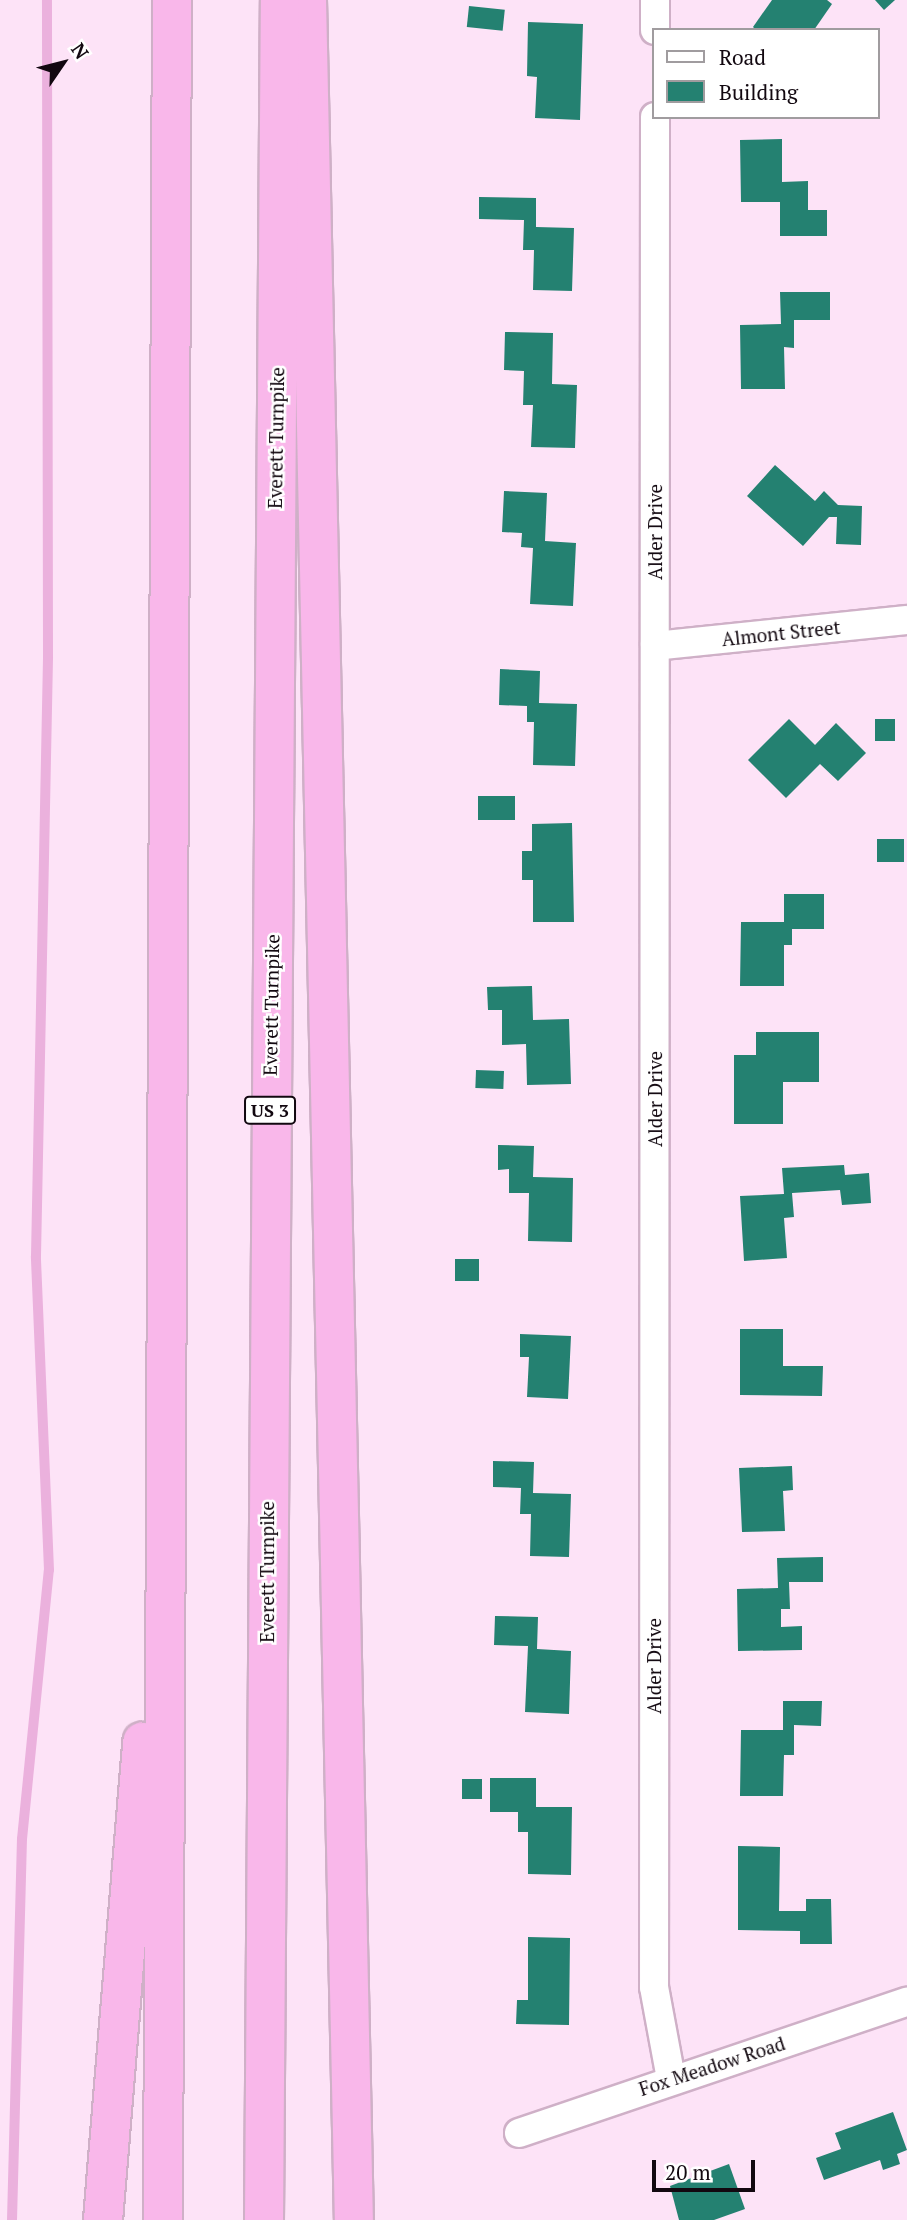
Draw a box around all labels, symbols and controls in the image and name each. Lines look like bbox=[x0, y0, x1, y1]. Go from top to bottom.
north arrow bbox=[28, 28, 98, 98]
legend bbox=[652, 28, 879, 119]
text: N bbox=[66, 38, 95, 64]
text: Road bbox=[719, 43, 766, 71]
text: Building bbox=[719, 78, 798, 106]
street label: Everett Turnpike bbox=[263, 367, 289, 509]
street label: Alder Drive bbox=[644, 484, 666, 580]
street label: Almont Street bbox=[721, 615, 841, 651]
street label: Everett Turnpike bbox=[258, 934, 284, 1076]
street label: Alder Drive bbox=[644, 1051, 666, 1147]
road number: US 3 bbox=[244, 1096, 296, 1125]
street label: Everett Turnpike bbox=[256, 1501, 278, 1643]
street label: Alder Drive bbox=[643, 1618, 665, 1714]
street label: Fox Meadow Road bbox=[636, 2032, 788, 2100]
scale bar bbox=[655, 2146, 758, 2190]
text: 20 m bbox=[665, 2158, 711, 2186]

